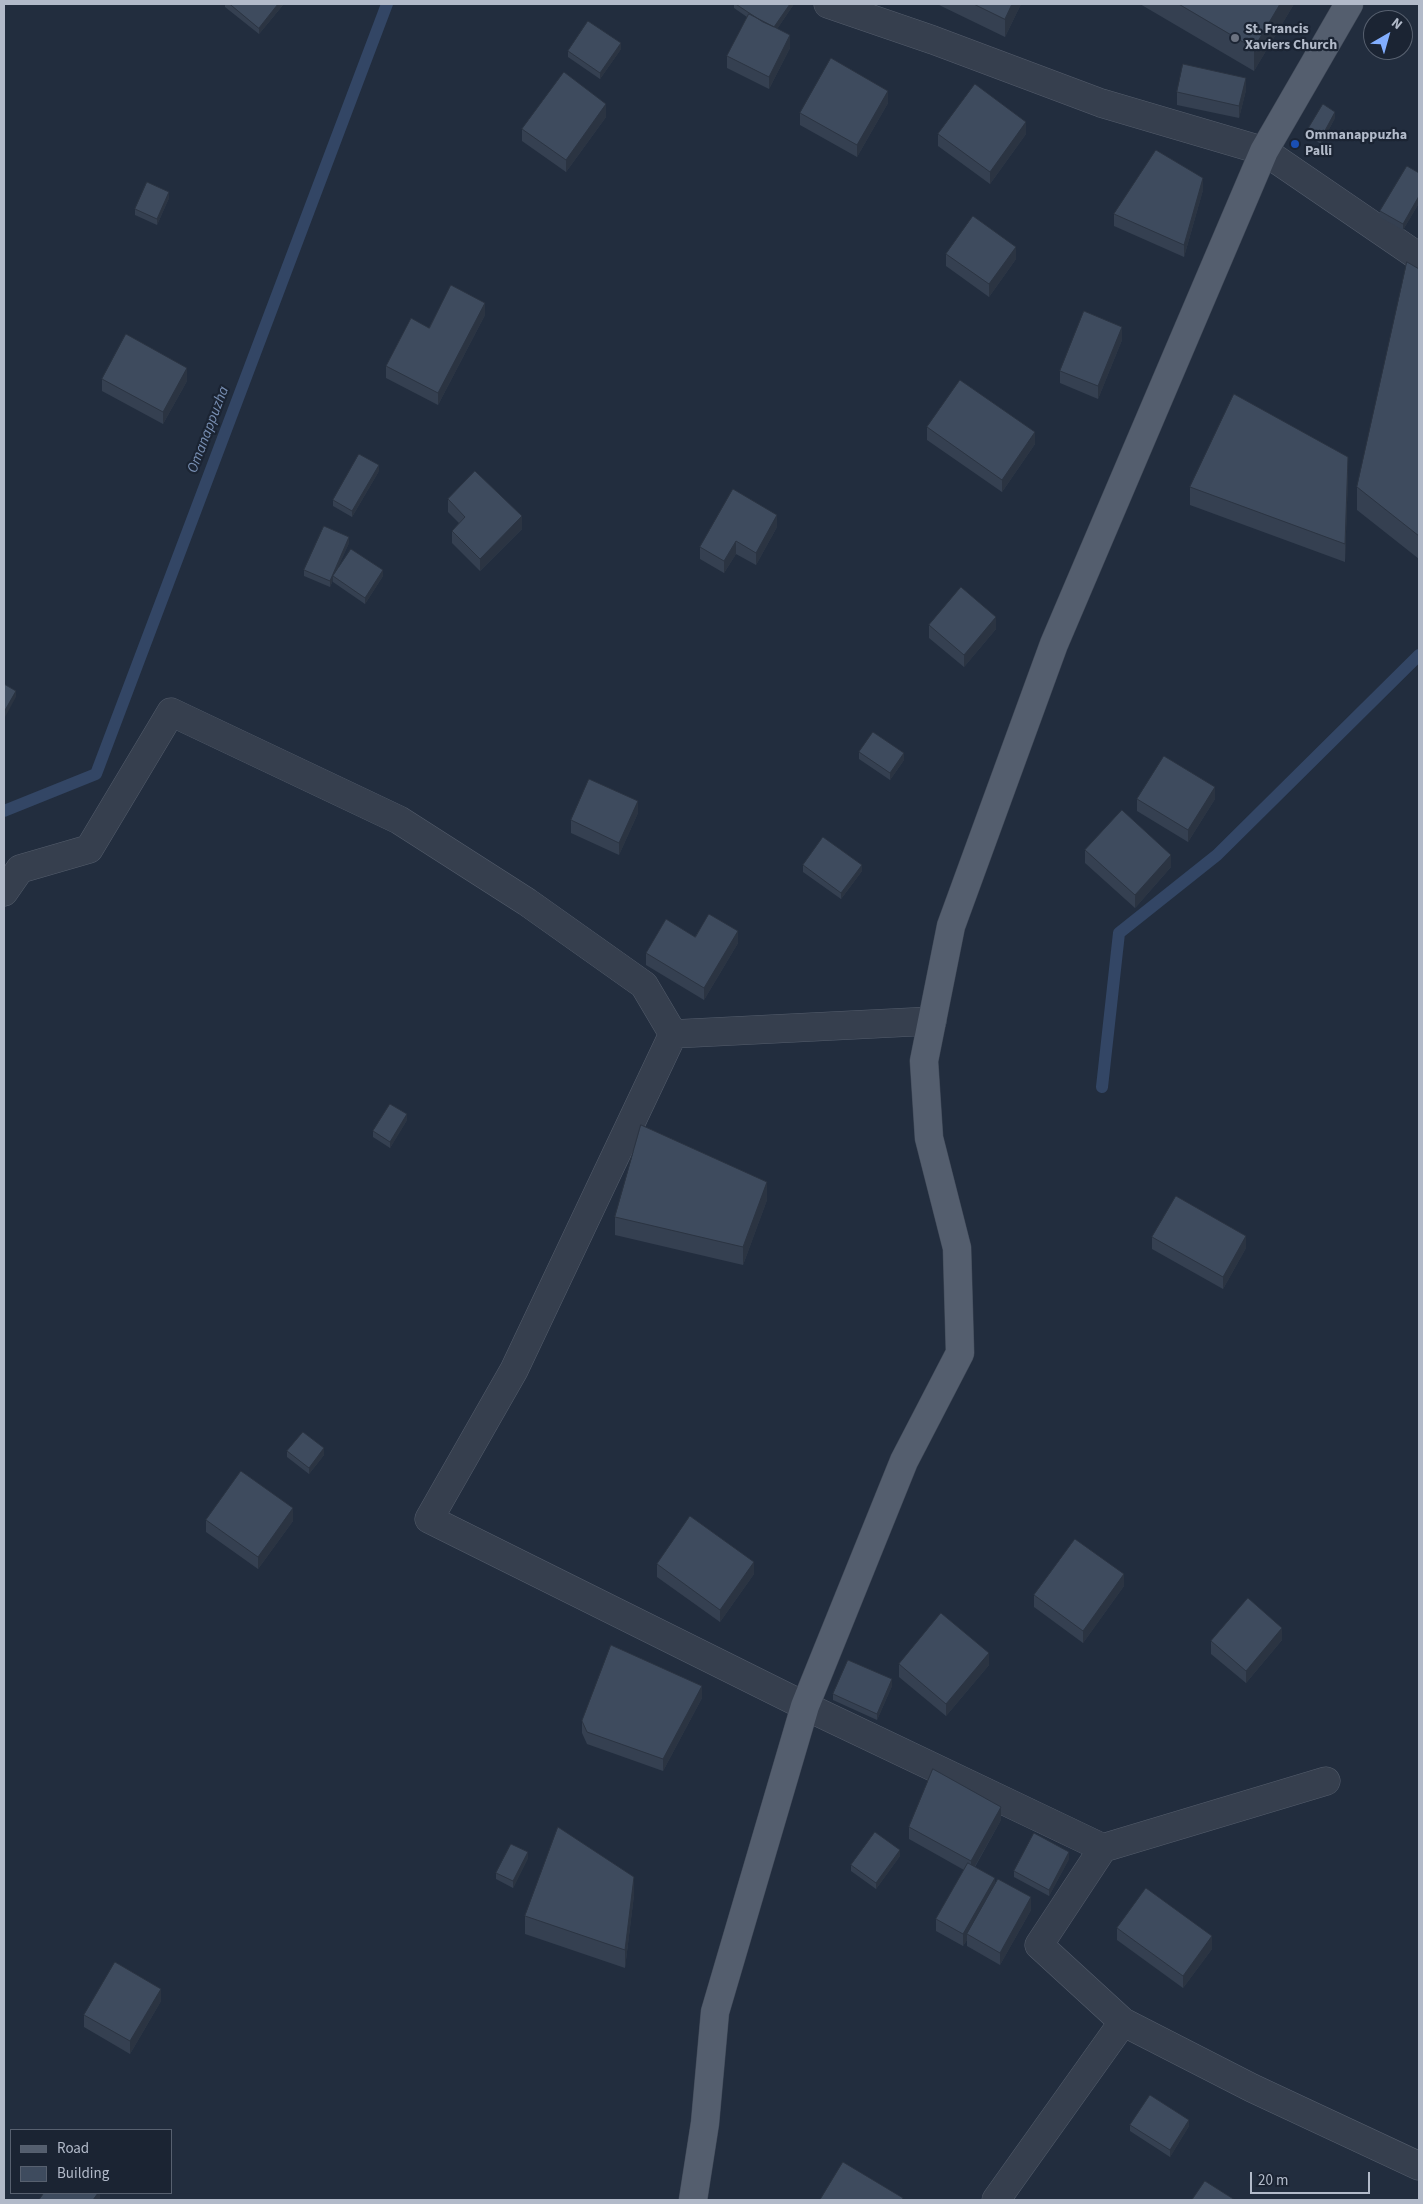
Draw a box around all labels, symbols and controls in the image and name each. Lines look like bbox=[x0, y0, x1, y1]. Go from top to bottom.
north arrow bbox=[1363, 10, 1413, 60]
text: N bbox=[1387, 13, 1406, 35]
place label: St. Francis Xaviers Church bbox=[1245, 22, 1337, 54]
marker: St. Francis Xaviers Church bbox=[1229, 32, 1241, 44]
place label: Ommanappuzha Palli bbox=[1305, 128, 1407, 160]
marker: Ommanappuzha Palli bbox=[1289, 138, 1301, 150]
water label: Omanappuzha bbox=[184, 384, 234, 476]
legend bbox=[10, 2129, 172, 2194]
text: Road bbox=[57, 2138, 89, 2159]
scale bar bbox=[1253, 2162, 1373, 2194]
text: Building bbox=[57, 2163, 109, 2184]
text: 20 m bbox=[1258, 2170, 1288, 2191]

